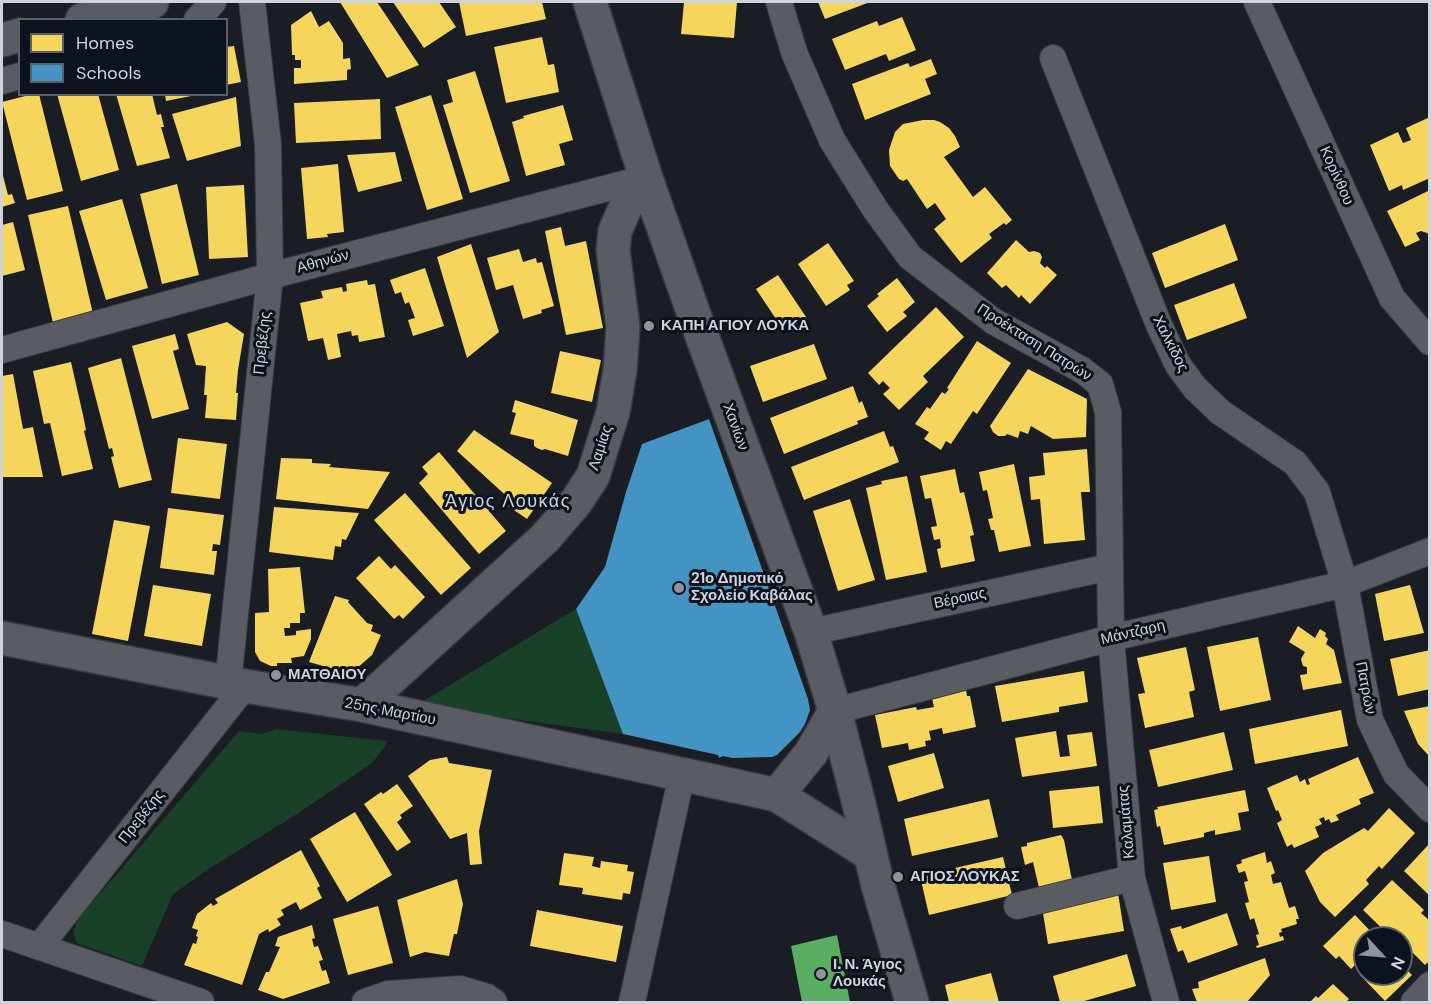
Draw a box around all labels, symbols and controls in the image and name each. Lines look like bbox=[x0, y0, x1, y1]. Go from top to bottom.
legend bbox=[18, 18, 228, 96]
text: Homes bbox=[76, 31, 134, 55]
text: Schools bbox=[76, 61, 141, 85]
street label: Κορίνθου bbox=[1315, 144, 1357, 208]
street label: Αθηνών bbox=[295, 246, 351, 278]
street label: Προέκταση Πατρών bbox=[974, 301, 1094, 385]
street label: Πρεβέζης bbox=[251, 311, 275, 375]
street label: Χαλκίδος bbox=[1148, 313, 1192, 375]
place label: ΚΑΠΗ ΑΓΙΟΥ ΛΟΥΚΑ bbox=[661, 317, 809, 335]
marker: ΚΑΠΗ ΑΓΙΟΥ ΛΟΥΚΑ bbox=[642, 319, 656, 333]
street label: Χανίων bbox=[718, 401, 752, 453]
street label: Λαμίας bbox=[585, 423, 617, 473]
district label: Άγιος Λουκάς bbox=[445, 491, 571, 513]
place label: 21ο Δημοτικό Σχολείο Καβάλας bbox=[691, 570, 813, 605]
marker: 21ο Δημοτικό Σχολείο Καβάλας bbox=[672, 581, 686, 595]
street label: Βέροιας bbox=[932, 585, 988, 613]
street label: Μάντζαρη bbox=[1099, 617, 1167, 649]
street label: Πατρών bbox=[1351, 660, 1379, 716]
place label: ΜΑΤΘΑΙΟΥ bbox=[288, 666, 366, 684]
marker: ΜΑΤΘΑΙΟΥ bbox=[269, 668, 283, 682]
street label: 25ης Μαρτίου bbox=[343, 694, 437, 730]
street label: Καλαμάτας bbox=[1115, 785, 1139, 859]
street label: Πρεβέζης bbox=[115, 787, 169, 847]
place label: ΑΓΙΟΣ ΛΟΥΚΑΣ bbox=[910, 868, 1020, 886]
marker: ΑΓΙΟΣ ΛΟΥΚΑΣ bbox=[891, 870, 905, 884]
north arrow bbox=[1353, 926, 1413, 986]
text: N bbox=[1386, 953, 1410, 973]
place label: Ι. Ν. Άγιος Λουκάς bbox=[833, 956, 902, 991]
marker: Ι. Ν. Άγιος Λουκάς bbox=[814, 967, 828, 981]

